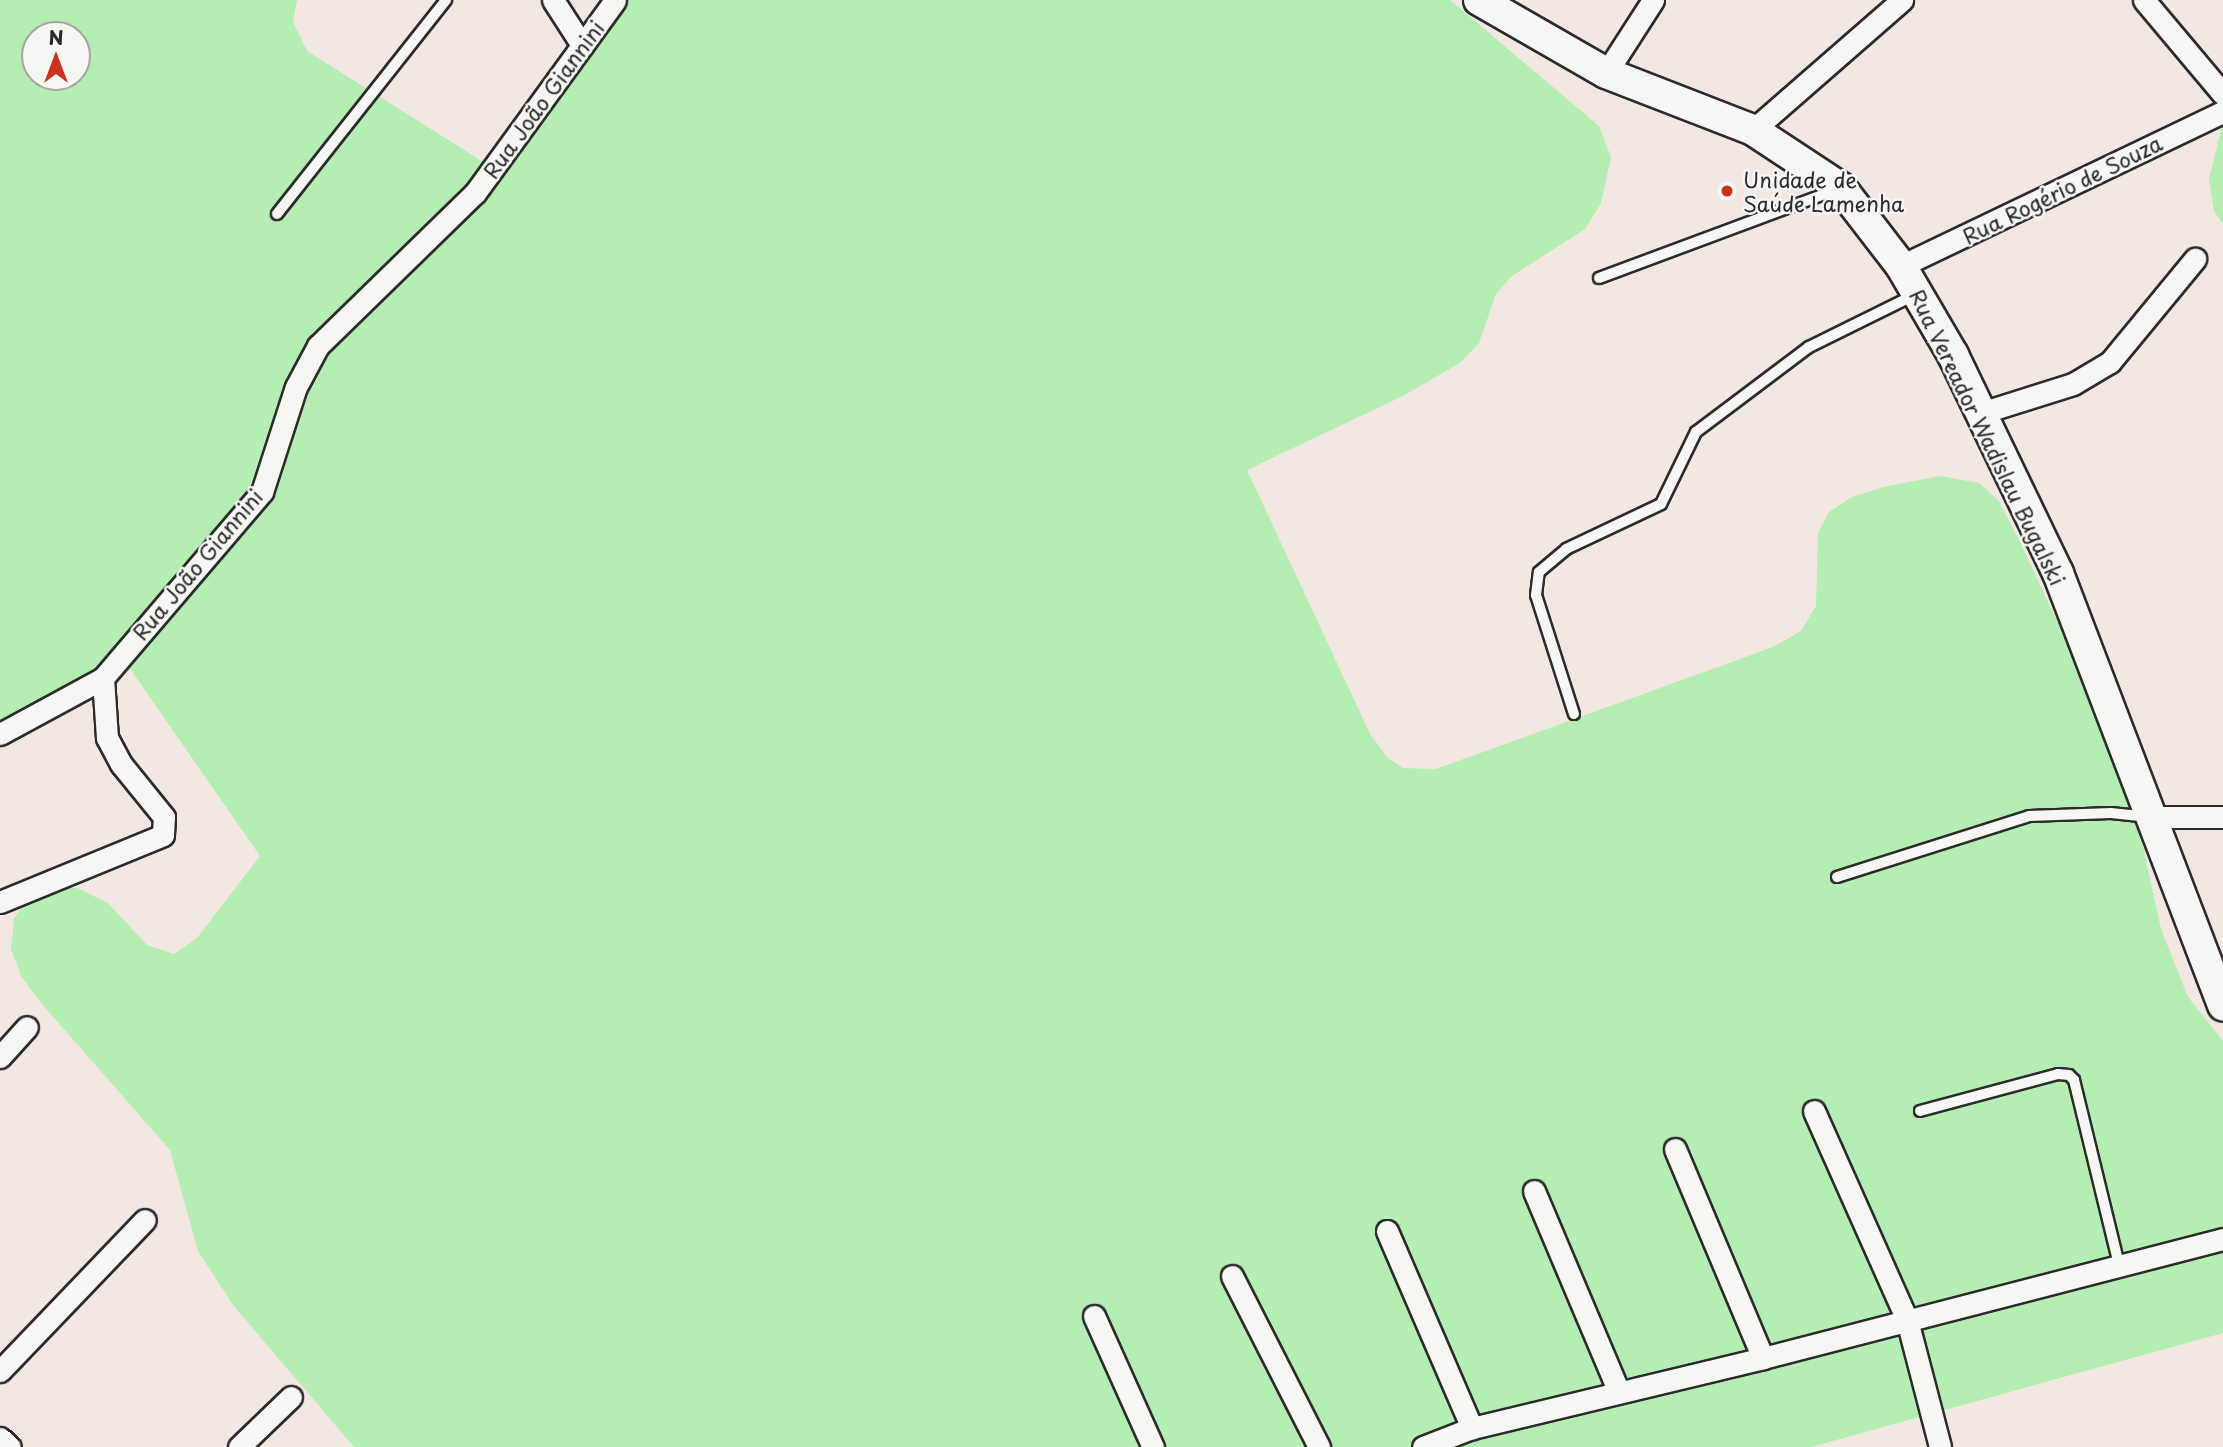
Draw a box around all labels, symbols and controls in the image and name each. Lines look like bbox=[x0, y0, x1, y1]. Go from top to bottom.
street label: Rua João Giannini bbox=[477, 15, 609, 183]
north arrow bbox=[21, 21, 91, 91]
text: N bbox=[48, 23, 64, 51]
street label: Rua Rogério de Souza bbox=[1957, 129, 2167, 249]
place label: Unidade de Saúde Lamenha bbox=[1743, 166, 1905, 216]
marker: Unidade de Saúde Lamenha bbox=[1717, 181, 1737, 201]
street label: Rua Vereador Wadislau Bugalski bbox=[1905, 284, 2071, 590]
street label: Rua João Giannini bbox=[127, 483, 267, 645]

